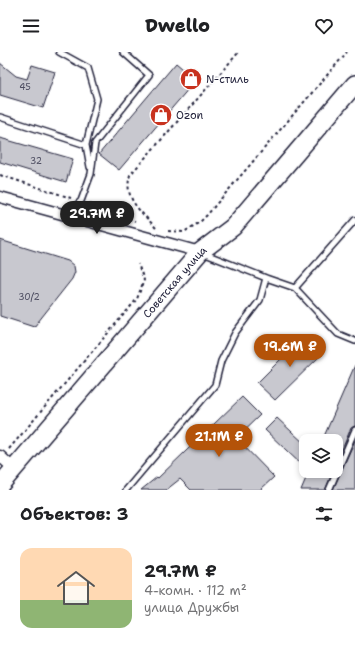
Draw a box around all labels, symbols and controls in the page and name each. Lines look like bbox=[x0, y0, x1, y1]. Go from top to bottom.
text: Dwello bbox=[145, 14, 210, 38]
icon: menu bbox=[20, 15, 42, 37]
icon: heart bbox=[313, 15, 335, 37]
shop icon: N-стиль bbox=[178, 66, 204, 92]
place label: N-стиль bbox=[206, 72, 249, 87]
house number: 45 bbox=[19, 81, 31, 93]
shop icon: Ozon bbox=[148, 102, 174, 128]
place label: Ozon bbox=[176, 108, 204, 123]
house number: 32 bbox=[30, 155, 42, 167]
pin: 29.7M ₽ bbox=[60, 201, 134, 235]
text: 29.7M ₽ bbox=[69, 205, 125, 222]
street label: Советская улица bbox=[140, 242, 210, 321]
house number: 30/2 bbox=[18, 291, 40, 303]
pin: 19.6M ₽ bbox=[253, 334, 327, 368]
text: 19.6M ₽ bbox=[263, 338, 317, 355]
pin: 21.1M ₽ bbox=[182, 424, 256, 458]
text: 21.1M ₽ bbox=[194, 428, 244, 445]
map controls bbox=[299, 434, 343, 478]
button: layers bbox=[299, 434, 343, 478]
text: Объектов: 3 bbox=[20, 503, 129, 525]
icon: filters bbox=[313, 503, 335, 525]
text: 29.7M ₽ bbox=[144, 560, 217, 582]
icon: home bbox=[52, 564, 100, 612]
text: 4-комн. · 112 m² bbox=[144, 582, 247, 599]
text: улица Дружбы bbox=[144, 599, 239, 616]

